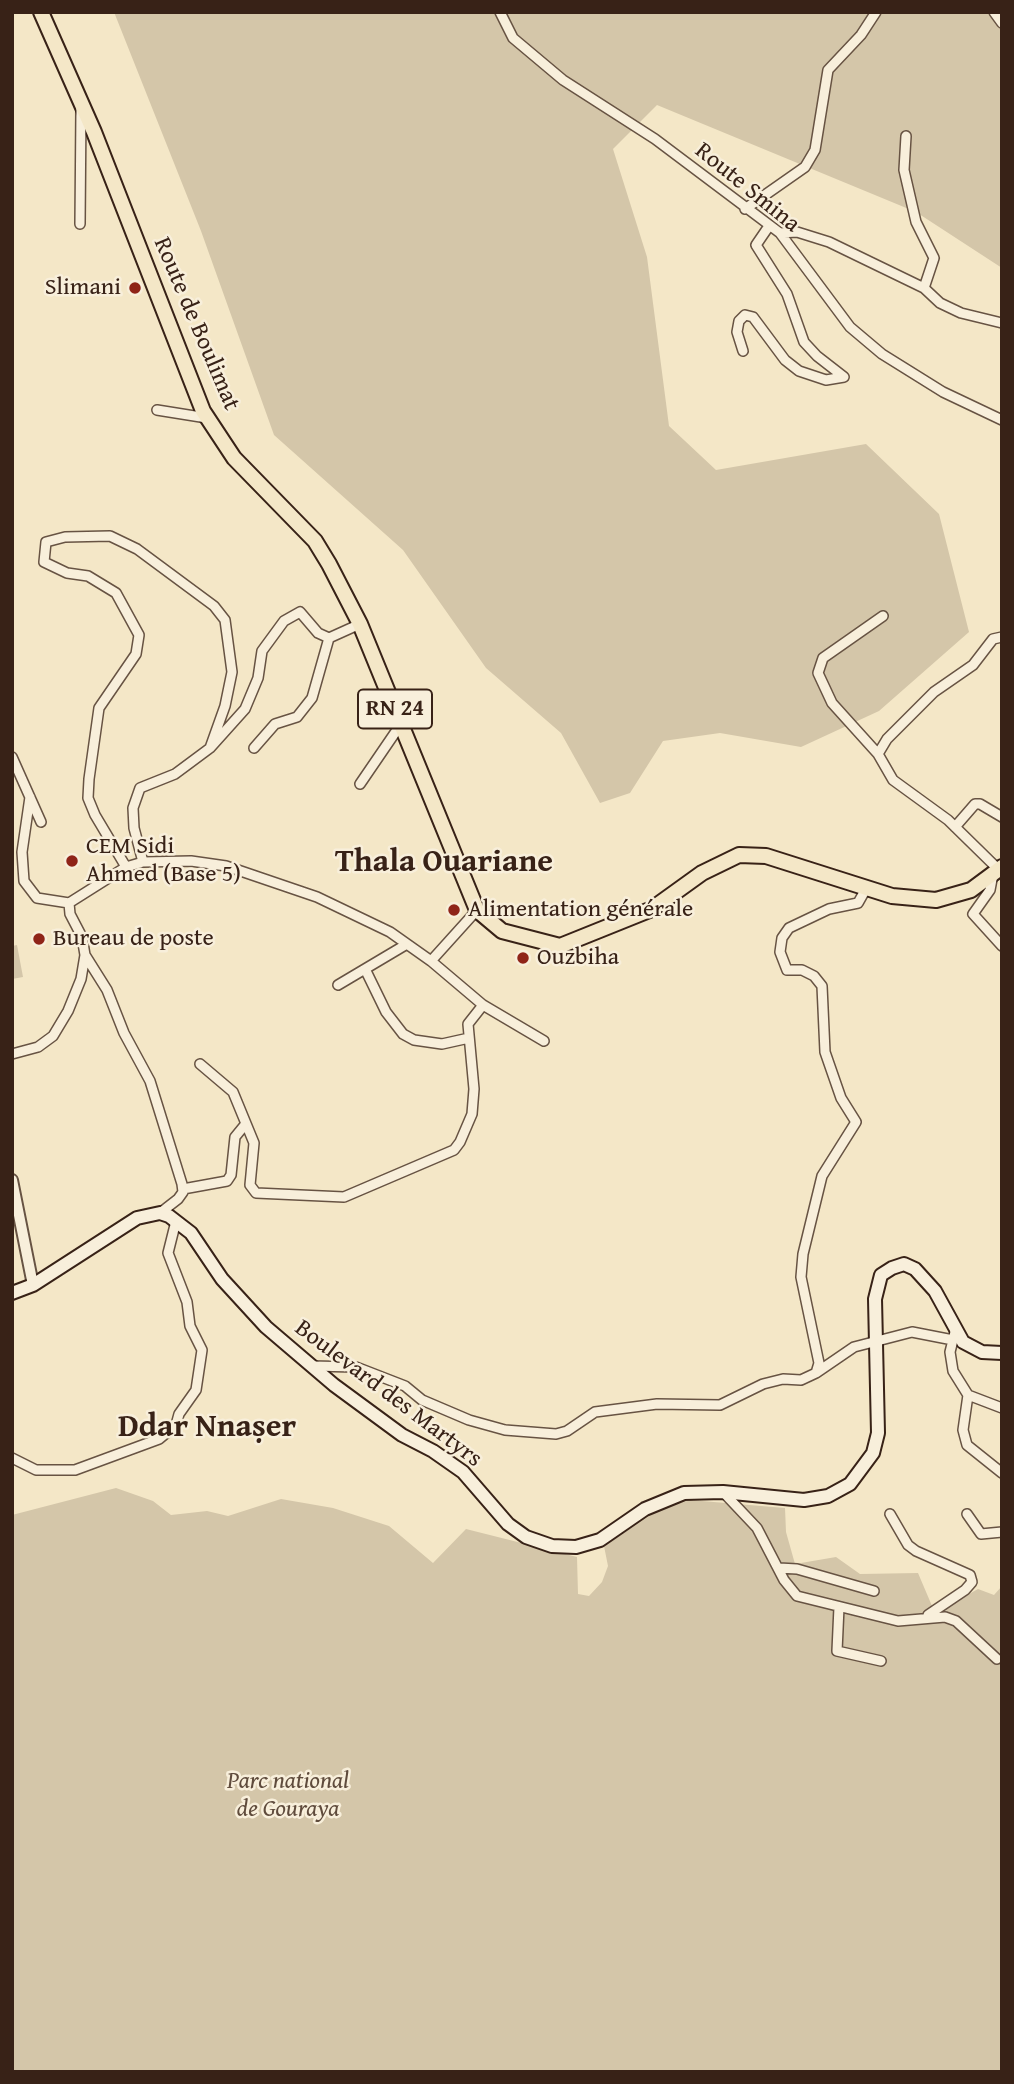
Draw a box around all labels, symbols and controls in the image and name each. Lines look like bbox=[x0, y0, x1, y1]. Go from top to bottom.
street label: Route Smina bbox=[689, 137, 805, 239]
street label: Route de Boulimat bbox=[147, 233, 245, 415]
place label: Slimani bbox=[45, 274, 121, 302]
marker: Slimani bbox=[127, 280, 143, 296]
road number: RN 24 bbox=[358, 690, 432, 729]
place label: CEM Sidi Ahmed (Base 5) bbox=[86, 833, 241, 889]
district label: Thala Ouariane bbox=[335, 844, 553, 882]
marker: CEM Sidi Ahmed (Base 5) bbox=[64, 853, 80, 869]
place label: Alimentation générale bbox=[468, 896, 693, 924]
marker: Alimentation générale bbox=[446, 902, 462, 918]
place label: Bureau de poste bbox=[53, 925, 214, 953]
marker: Bureau de poste bbox=[31, 931, 47, 947]
place label: Ouzbiha bbox=[537, 944, 619, 972]
marker: Ouzbiha bbox=[515, 950, 531, 966]
street label: Boulevard des Martyrs bbox=[289, 1314, 487, 1474]
district label: Ddar Nnaṣer bbox=[118, 1409, 296, 1447]
park label: Parc national de Gouraya bbox=[227, 1768, 349, 1824]

